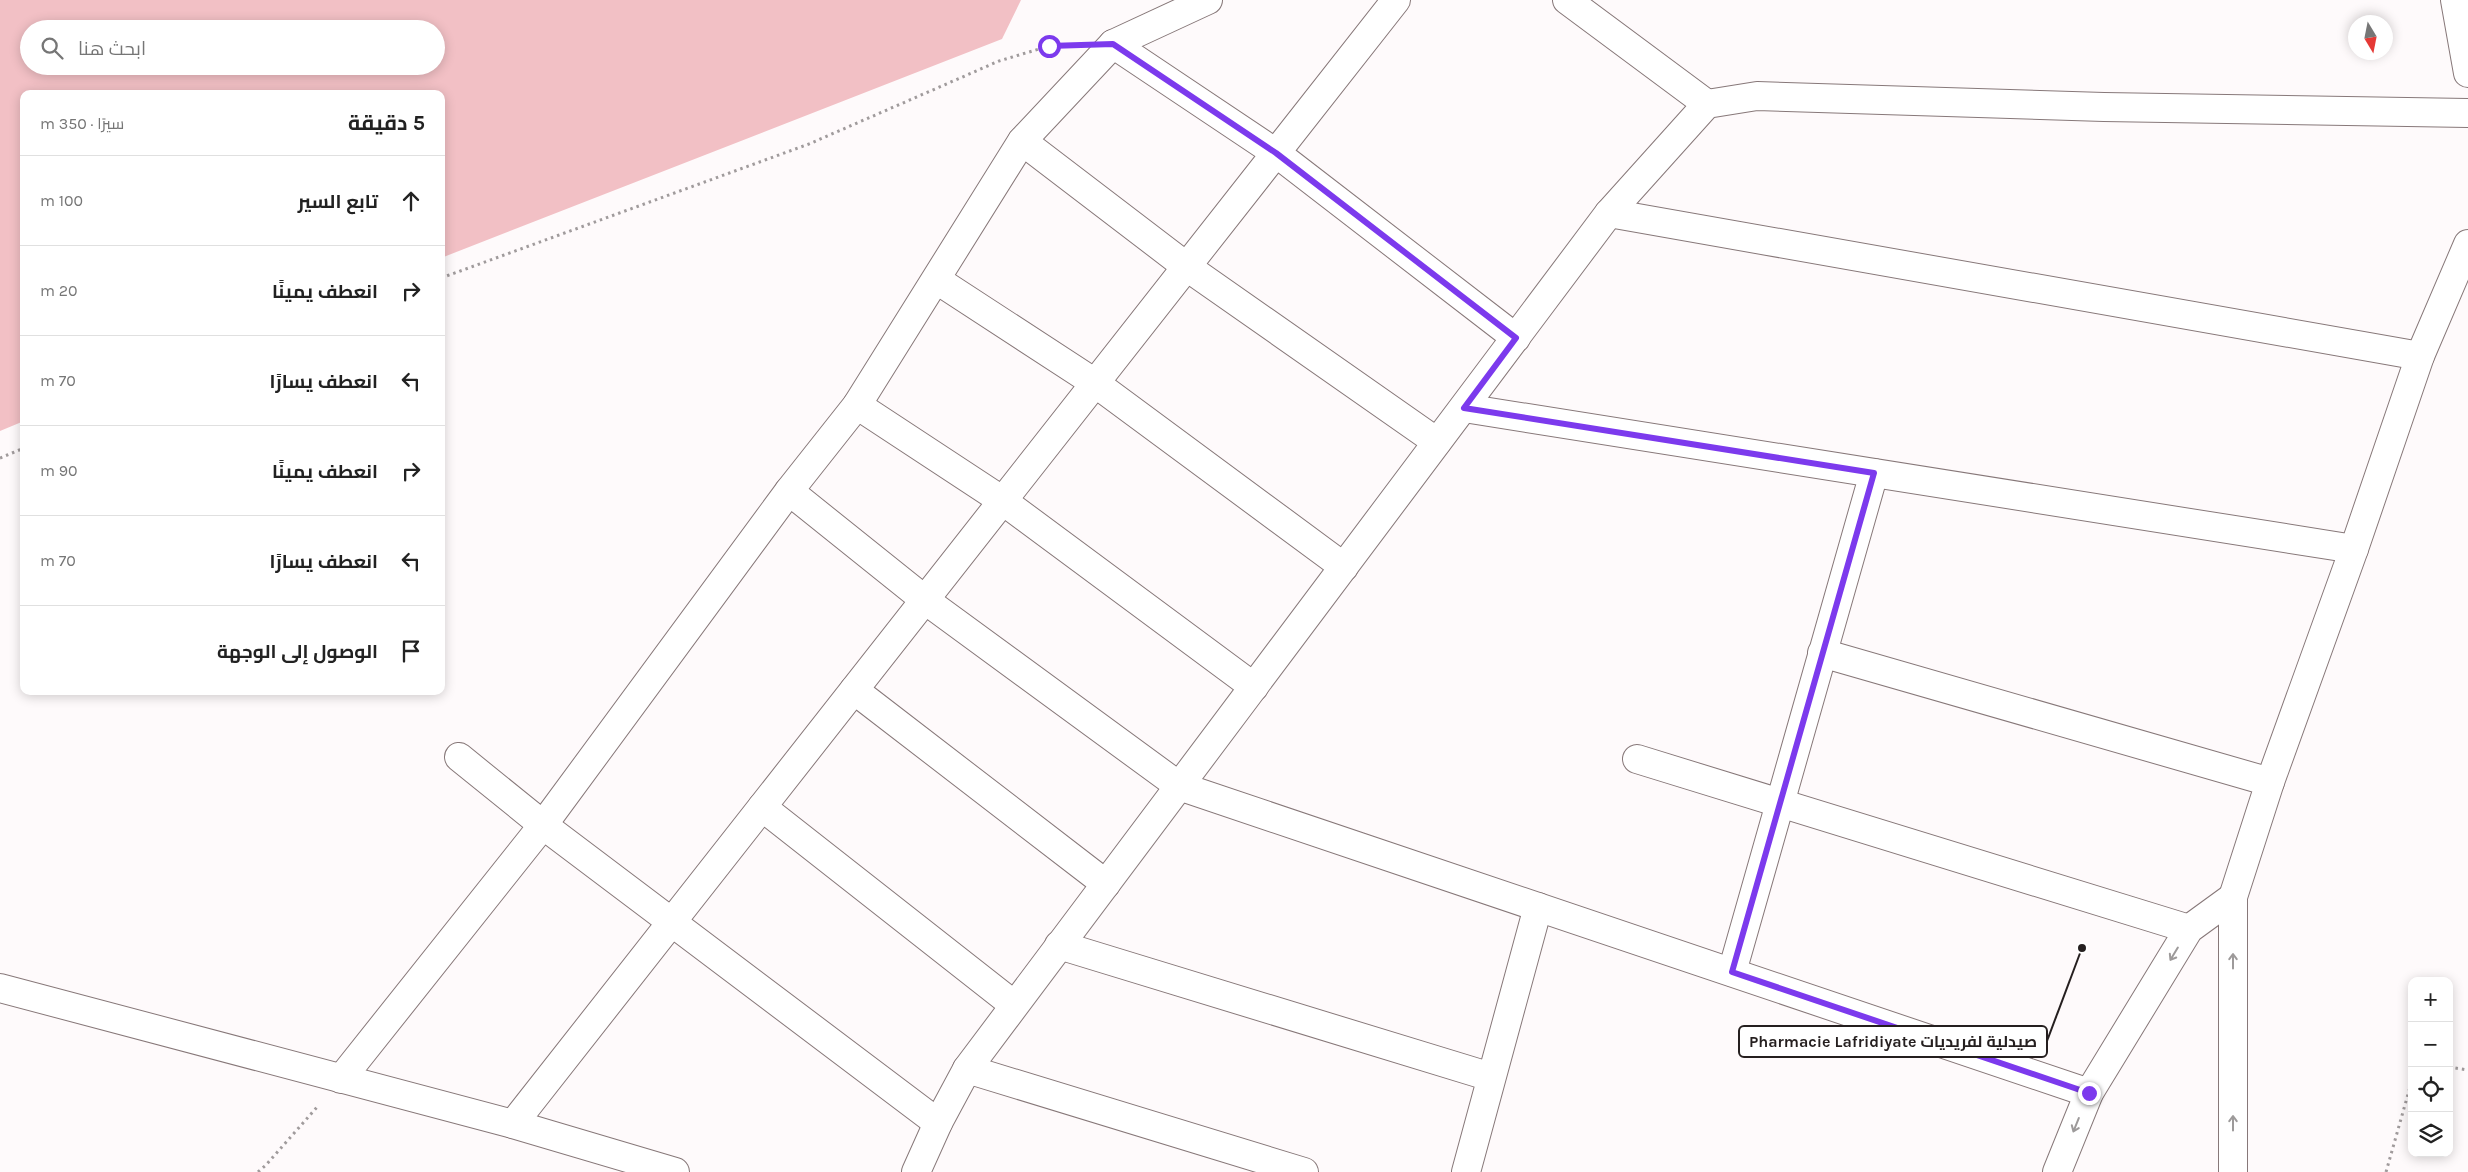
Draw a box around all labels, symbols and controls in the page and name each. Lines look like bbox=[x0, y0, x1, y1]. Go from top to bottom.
north arrow bbox=[2348, 15, 2393, 60]
search box bbox=[20, 20, 445, 75]
icon: search bbox=[38, 34, 66, 62]
route start bbox=[1038, 35, 1061, 58]
text: ابحث هنا bbox=[78, 38, 146, 60]
text: 5 دقيقة bbox=[348, 111, 425, 135]
text: سيرًا · 350 m bbox=[40, 114, 124, 133]
icon: ahead bbox=[397, 187, 425, 215]
text: 100 m bbox=[40, 191, 83, 210]
text: تابع السير bbox=[298, 191, 378, 213]
icon: right bbox=[397, 277, 425, 305]
text: 20 m bbox=[40, 281, 78, 300]
text: انعطف يمينًا bbox=[272, 281, 378, 303]
icon: left bbox=[397, 367, 425, 395]
text: 70 m bbox=[40, 371, 76, 390]
text: انعطف يسارًا bbox=[270, 371, 378, 393]
icon: right bbox=[397, 457, 425, 485]
text: 90 m bbox=[40, 461, 78, 480]
text: انعطف يمينًا bbox=[272, 461, 378, 483]
icon: left bbox=[397, 547, 425, 575]
text: 70 m bbox=[40, 551, 76, 570]
text: انعطف يسارًا bbox=[270, 551, 378, 573]
icon: arrive bbox=[397, 637, 425, 665]
text: الوصول إلى الوجهة bbox=[217, 641, 378, 663]
one-way arrow bbox=[2168, 946, 2178, 960]
one-way arrow bbox=[2228, 953, 2238, 970]
map controls bbox=[2408, 977, 2453, 1157]
button: + bbox=[2408, 977, 2453, 1022]
button: − bbox=[2408, 1022, 2453, 1067]
callout: Pharmacie Lafridiyate صيدلية لفريديات bbox=[1739, 1026, 2047, 1057]
text: Pharmacie Lafridiyate صيدلية لفريديات bbox=[1749, 1032, 2037, 1051]
button: locate bbox=[2408, 1067, 2453, 1112]
route end bbox=[2078, 1082, 2101, 1105]
button: layers bbox=[2408, 1112, 2453, 1157]
one-way arrow bbox=[2228, 1116, 2238, 1132]
one-way arrow bbox=[2071, 1117, 2080, 1132]

